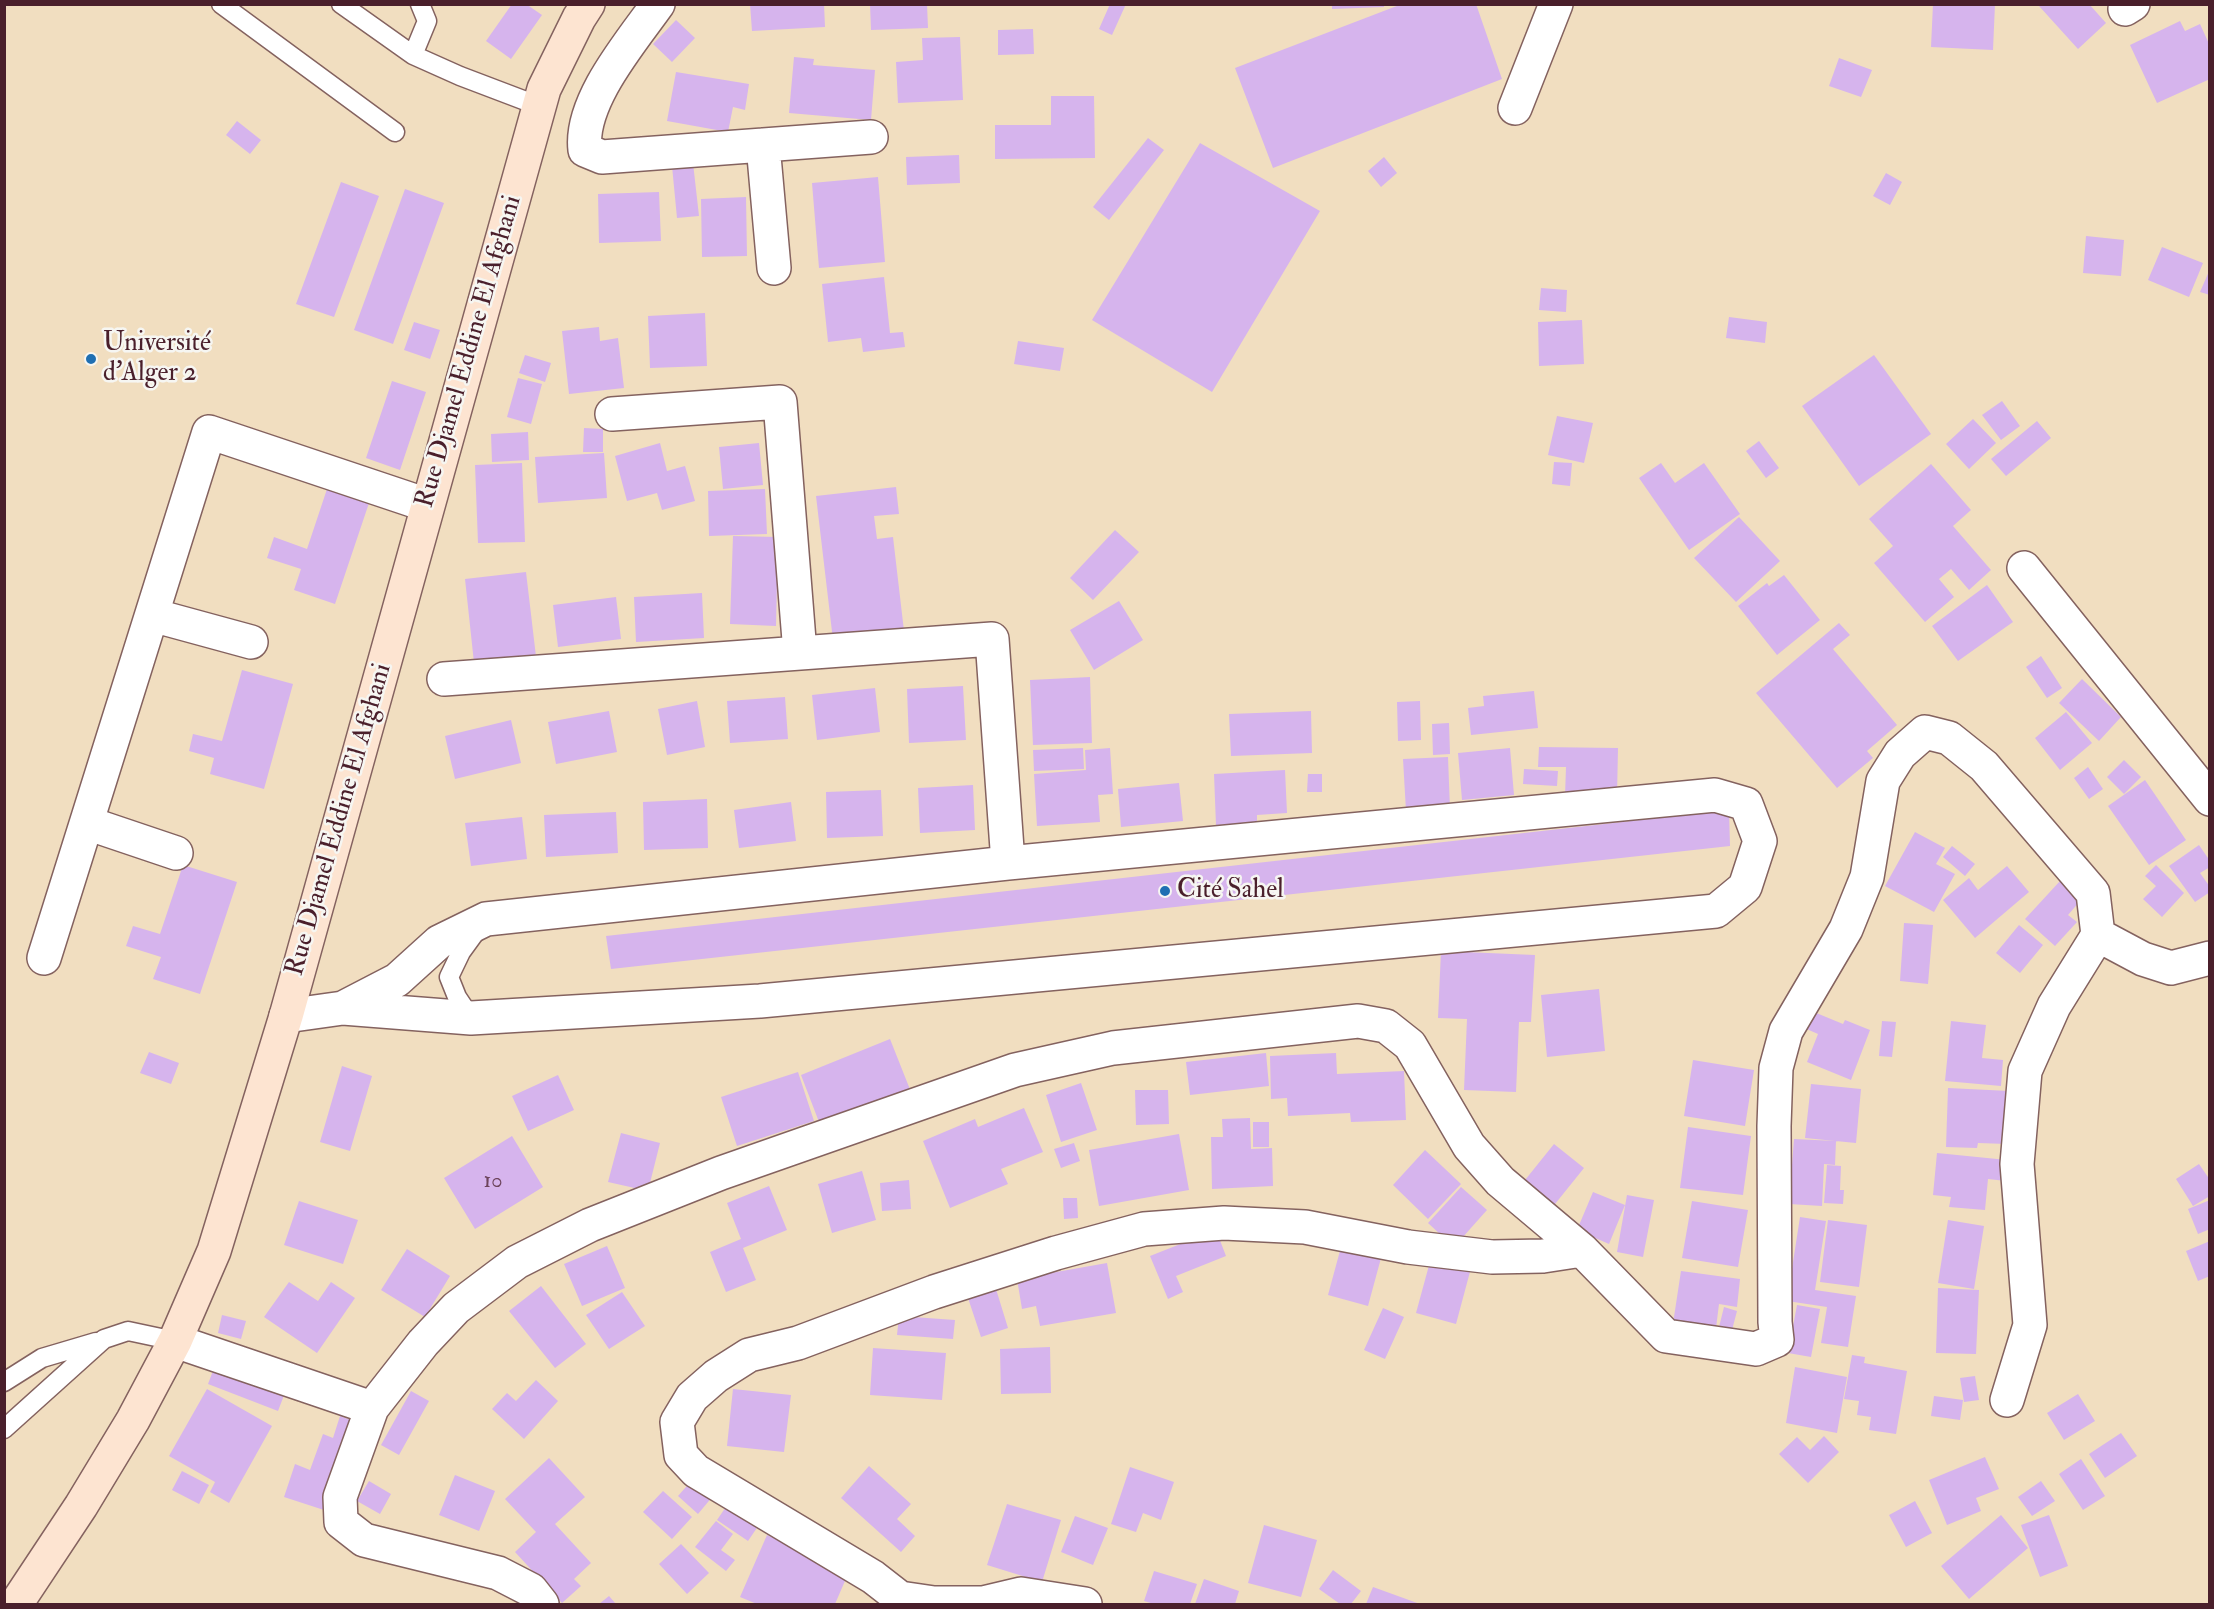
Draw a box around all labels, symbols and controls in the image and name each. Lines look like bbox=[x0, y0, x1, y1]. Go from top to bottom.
street label: Rue Djamel Eddine El Afghani bbox=[410, 192, 530, 512]
place label: Université d'Alger 2 bbox=[103, 328, 211, 390]
marker: Université d'Alger 2 bbox=[84, 352, 98, 366]
street label: Rue Djamel Eddine El Afghani bbox=[280, 660, 400, 980]
place label: Cité Sahel bbox=[1177, 875, 1284, 907]
marker: Cité Sahel bbox=[1158, 884, 1172, 898]
house number: 10 bbox=[483, 1169, 503, 1195]

